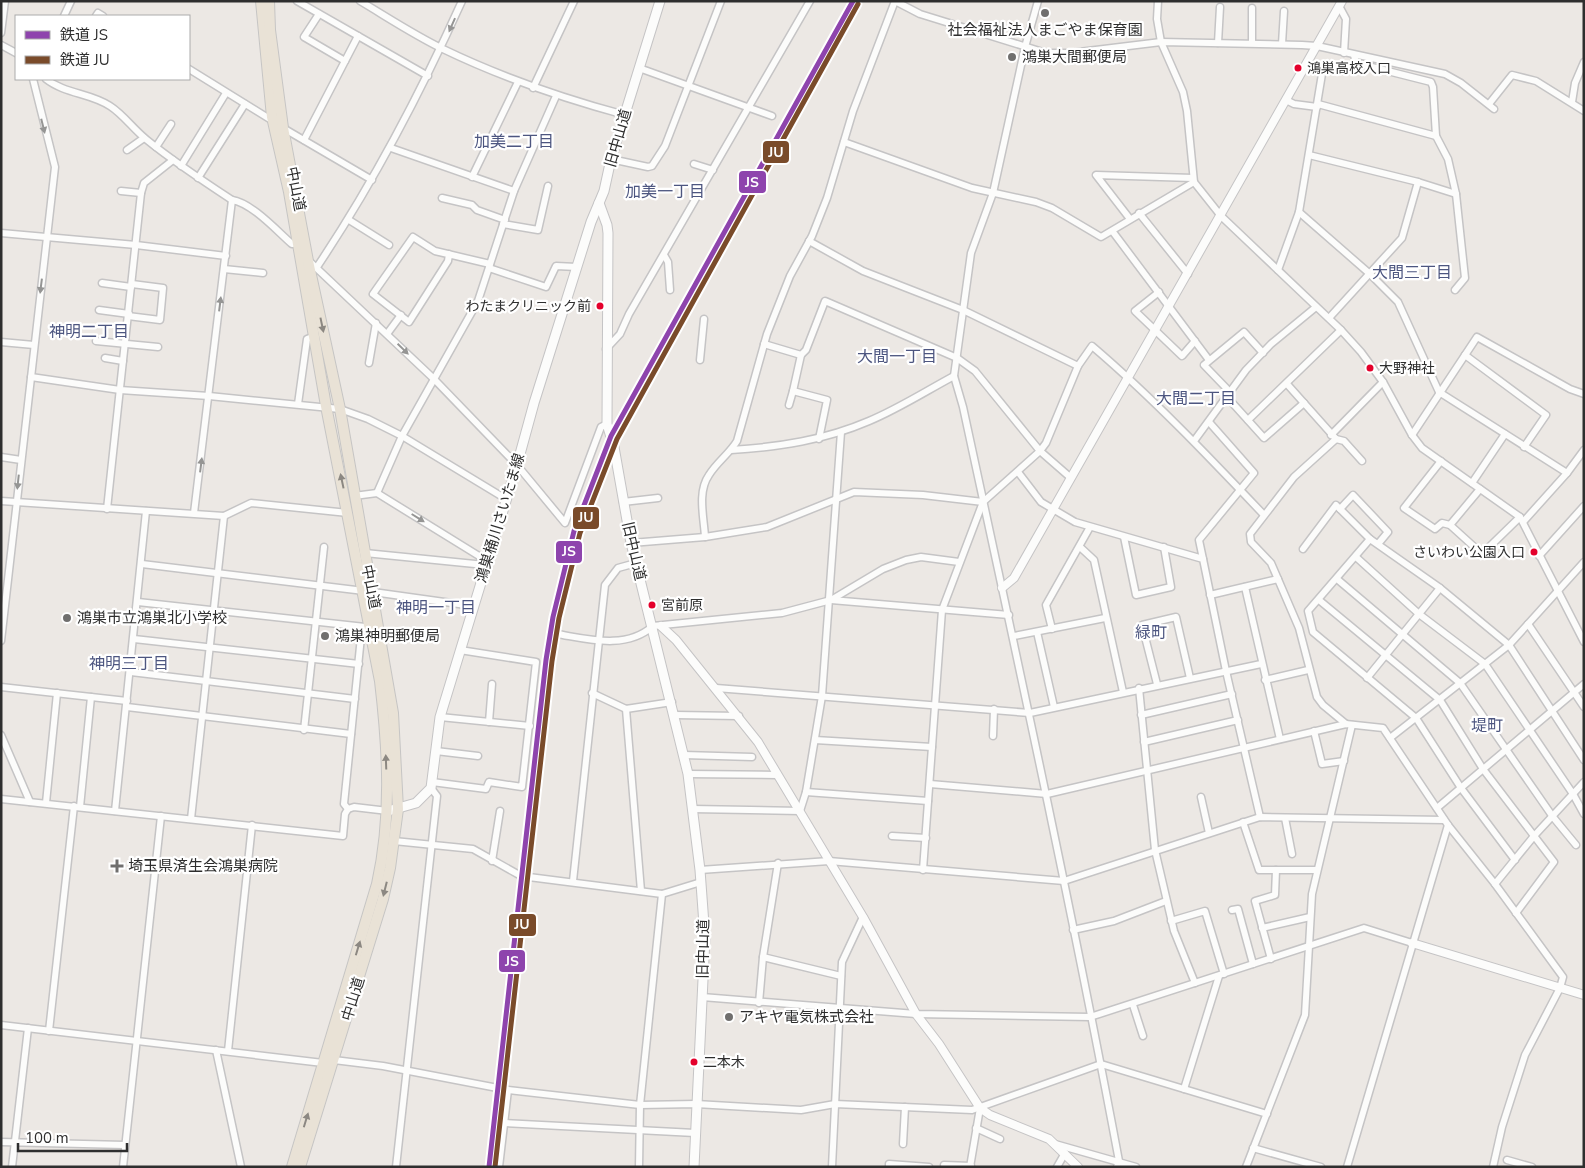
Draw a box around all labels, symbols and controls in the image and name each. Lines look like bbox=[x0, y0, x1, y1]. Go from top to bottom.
marker: 社会福祉法人まごやま保育園 bbox=[1039, 7, 1051, 19]
legend bbox=[15, 15, 190, 80]
one-way arrow bbox=[447, 18, 455, 32]
place label: 社会福祉法人まごやま保育園 bbox=[947, 20, 1143, 40]
text: 鉄道 JS bbox=[60, 25, 108, 45]
place label: 鴻巣大間郵便局 bbox=[1022, 47, 1127, 67]
text: 鉄道 JU bbox=[60, 50, 110, 70]
marker: 鴻巣大間郵便局 bbox=[1006, 51, 1018, 63]
place label: 鴻巣高校入口 bbox=[1307, 59, 1391, 78]
marker: 鴻巣高校入口 bbox=[1293, 63, 1303, 73]
street label: 旧中山道 bbox=[600, 106, 636, 170]
one-way arrow bbox=[39, 119, 47, 134]
district label: 加美二丁目 bbox=[474, 131, 554, 153]
line badge: JU bbox=[762, 140, 790, 164]
text: JU bbox=[767, 143, 784, 162]
street label: 中山道 bbox=[282, 165, 310, 213]
line badge: JS bbox=[738, 170, 767, 194]
text: JS bbox=[744, 173, 759, 192]
district label: 加美一丁目 bbox=[625, 181, 705, 203]
district label: 大間三丁目 bbox=[1372, 262, 1452, 284]
one-way arrow bbox=[37, 278, 45, 294]
one-way arrow bbox=[216, 295, 224, 311]
place label: わたまクリニック前 bbox=[465, 297, 591, 316]
marker: わたまクリニック前 bbox=[595, 301, 605, 311]
one-way arrow bbox=[318, 318, 326, 333]
district label: 神明二丁目 bbox=[49, 321, 129, 343]
one-way arrow bbox=[396, 343, 408, 355]
district label: 大間一丁目 bbox=[857, 346, 937, 368]
place label: 大野神社 bbox=[1379, 359, 1435, 378]
marker: 大野神社 bbox=[1365, 363, 1375, 373]
district label: 大間二丁目 bbox=[1156, 388, 1236, 410]
street label: 鴻巣桶川さいたま線 bbox=[471, 451, 529, 585]
one-way arrow bbox=[197, 457, 205, 473]
one-way arrow bbox=[338, 473, 346, 488]
one-way arrow bbox=[14, 475, 22, 491]
line badge: JU bbox=[572, 506, 600, 530]
text: JU bbox=[577, 508, 594, 527]
one-way arrow bbox=[412, 514, 425, 523]
street label: 旧中山道 bbox=[618, 520, 650, 582]
line badge: JS bbox=[555, 540, 583, 564]
text: JS bbox=[561, 542, 576, 561]
place label: さいわい公園入口 bbox=[1413, 543, 1525, 562]
marker: さいわい公園入口 bbox=[1529, 547, 1539, 557]
street label: 中山道 bbox=[357, 563, 385, 611]
place label: 宮前原 bbox=[661, 596, 703, 615]
district label: 神明一丁目 bbox=[396, 597, 476, 619]
marker: 宮前原 bbox=[647, 600, 657, 610]
place label: 鴻巣市立鴻巣北小学校 bbox=[77, 608, 227, 628]
marker: 鴻巣市立鴻巣北小学校 bbox=[61, 612, 73, 624]
district label: 緑町 bbox=[1135, 622, 1167, 644]
place label: 鴻巣神明郵便局 bbox=[335, 626, 440, 646]
marker: 鴻巣神明郵便局 bbox=[319, 630, 331, 642]
district label: 神明三丁目 bbox=[89, 653, 169, 675]
district label: 堤町 bbox=[1471, 715, 1503, 737]
one-way arrow bbox=[382, 754, 390, 770]
place label: 埼玉県済生会鴻巣病院 bbox=[128, 856, 278, 876]
marker: 埼玉県済生会鴻巣病院 bbox=[110, 859, 124, 873]
one-way arrow bbox=[381, 881, 389, 896]
line badge: JU bbox=[508, 913, 537, 937]
text: JU bbox=[513, 915, 530, 934]
street label: 旧中山道 bbox=[692, 919, 714, 979]
one-way arrow bbox=[354, 940, 362, 955]
line badge: JS bbox=[498, 949, 526, 973]
text: JS bbox=[504, 952, 519, 971]
street label: 中山道 bbox=[337, 975, 369, 1023]
place label: アキヤ電気株式会社 bbox=[739, 1007, 874, 1027]
marker: アキヤ電気株式会社 bbox=[723, 1011, 735, 1023]
place label: 二本木 bbox=[703, 1053, 745, 1072]
marker: 二本木 bbox=[689, 1057, 699, 1067]
one-way arrow bbox=[302, 1112, 310, 1127]
scale bar bbox=[18, 1120, 126, 1152]
text: 100 m bbox=[25, 1128, 69, 1148]

